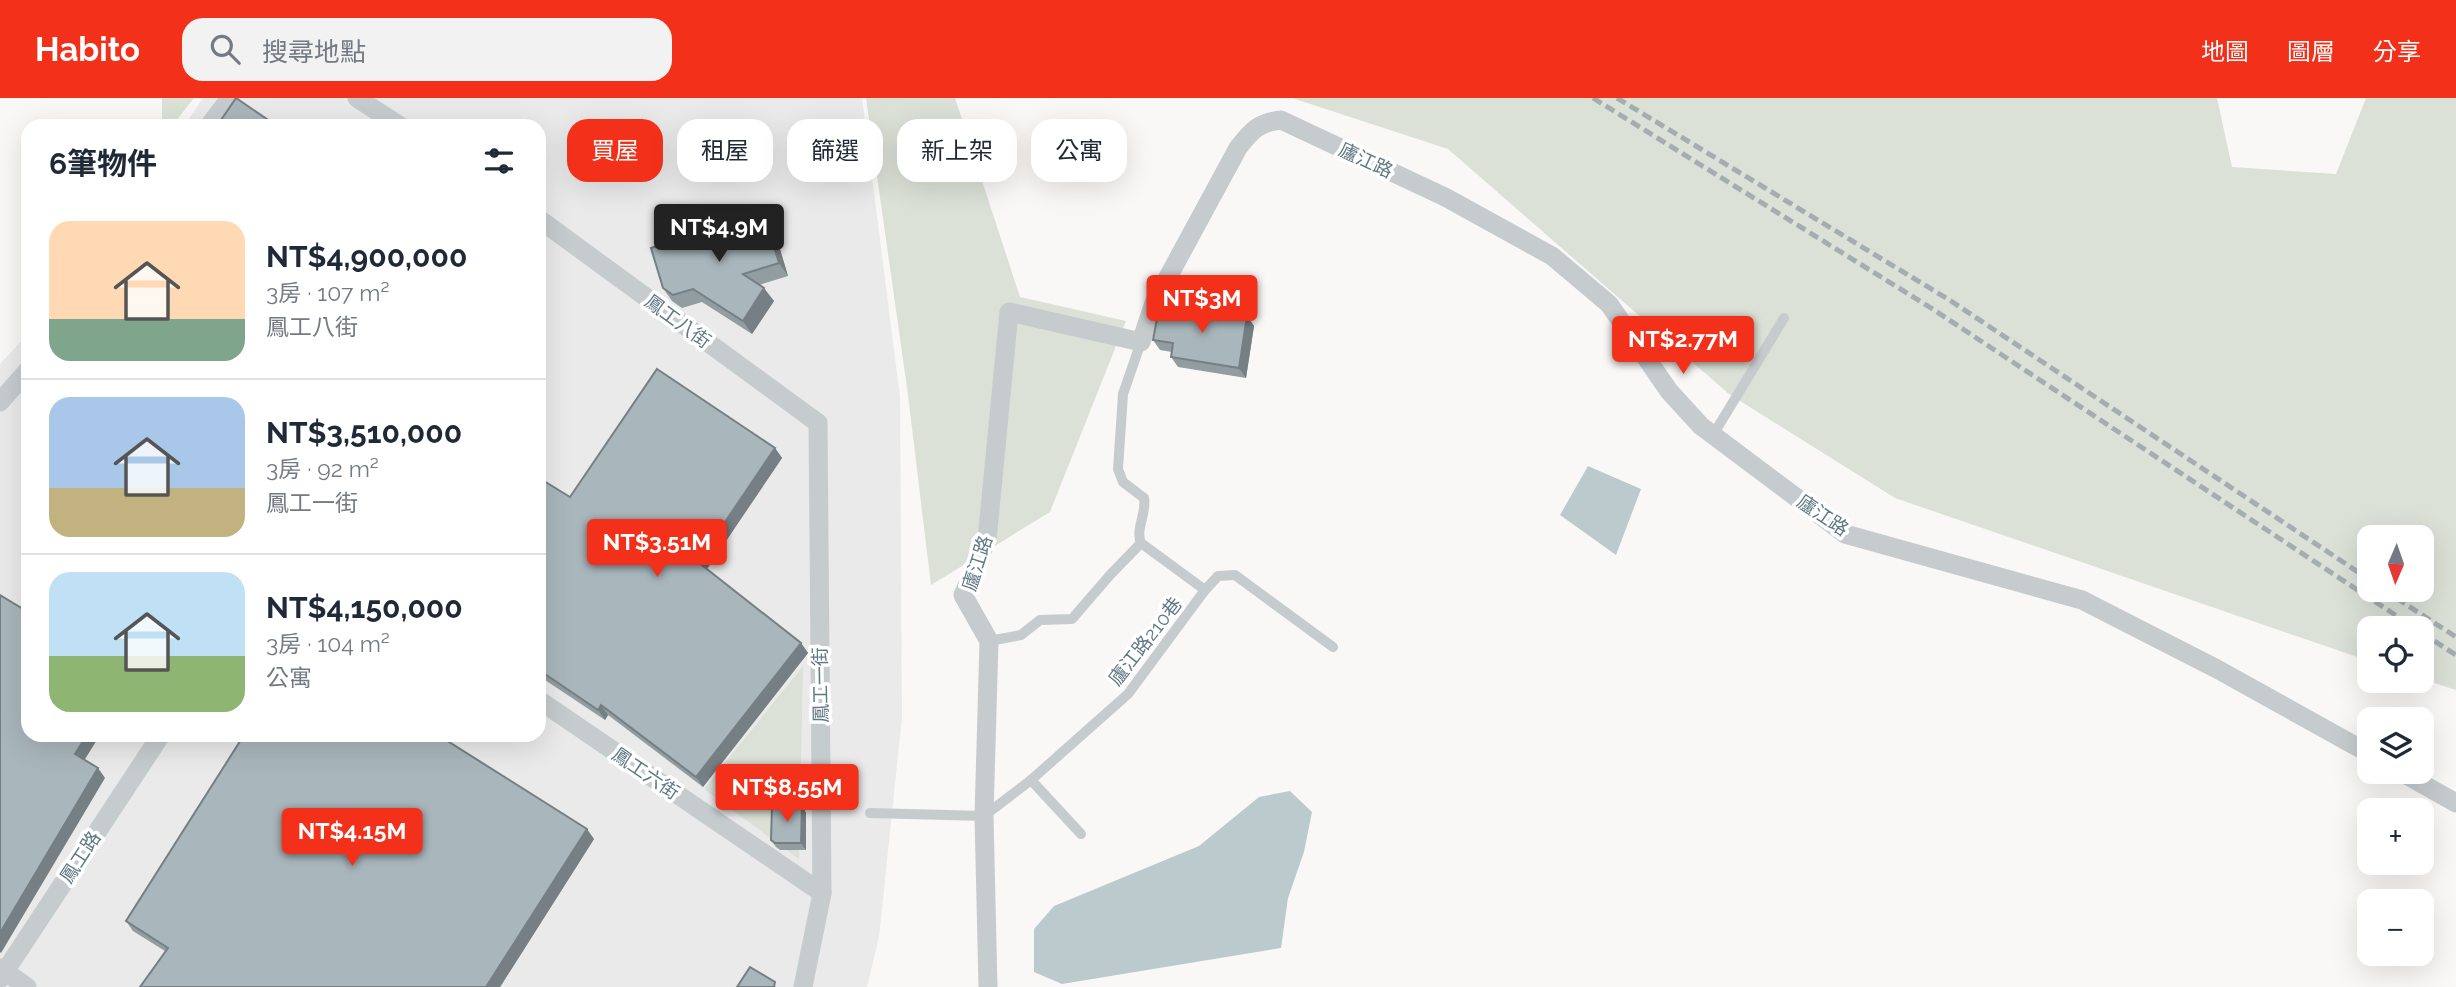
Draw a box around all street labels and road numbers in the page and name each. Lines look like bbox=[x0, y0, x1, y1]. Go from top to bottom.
street label: 廬江路 bbox=[1336, 138, 1396, 182]
street label: 鳳工八街 bbox=[641, 290, 715, 352]
street label: 廬江路 bbox=[1793, 490, 1853, 540]
street label: 廬江路 bbox=[958, 532, 996, 594]
street label: 廬江路210巷 bbox=[1104, 593, 1186, 689]
street label: 鳳工一街 bbox=[808, 647, 832, 723]
street label: 鳳工六街 bbox=[608, 743, 684, 803]
street label: 鳳工路 bbox=[55, 827, 105, 887]

